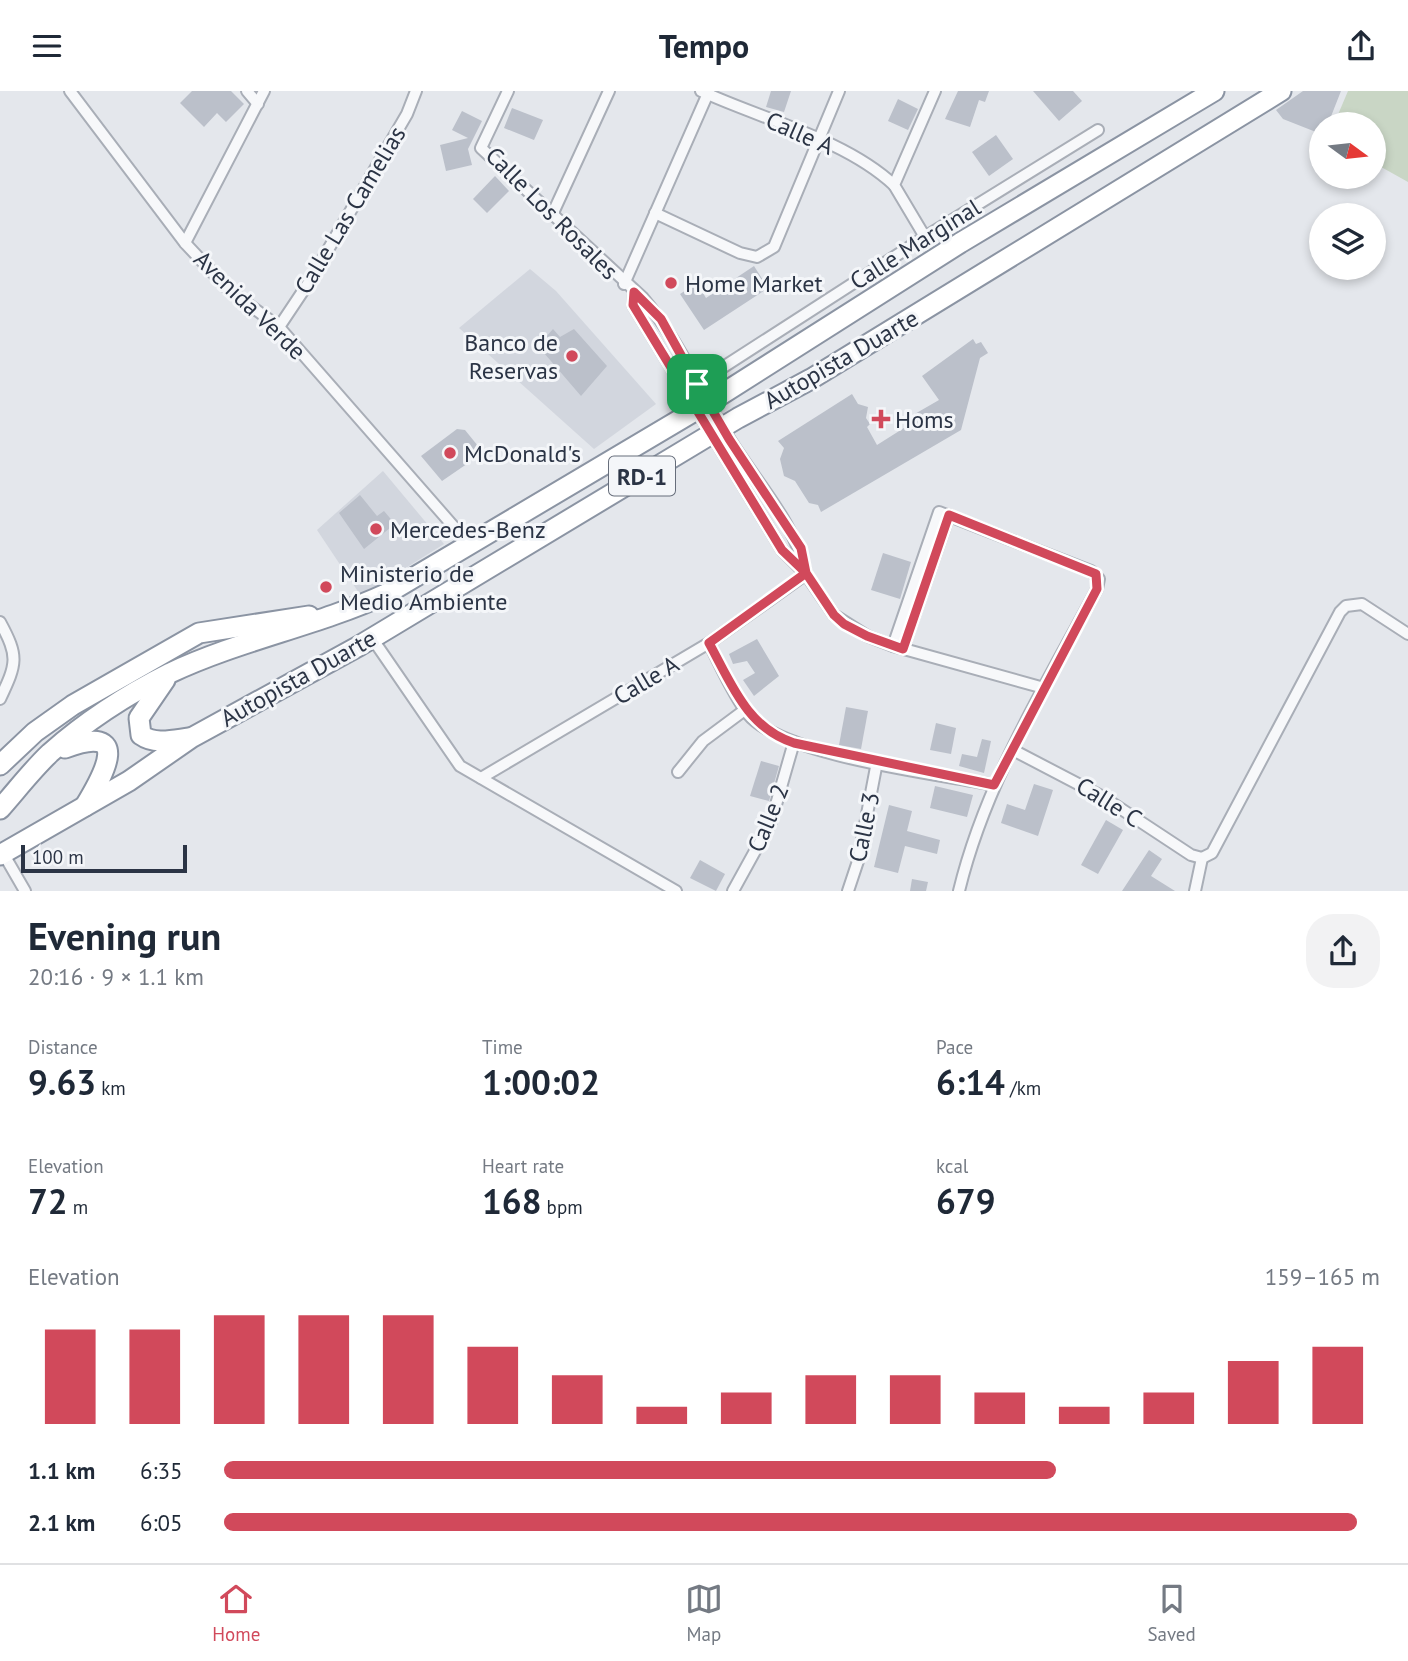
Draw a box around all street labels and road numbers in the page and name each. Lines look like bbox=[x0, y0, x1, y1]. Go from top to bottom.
street label: Calle A bbox=[761, 104, 839, 162]
street label: Calle Las Camelias bbox=[288, 120, 412, 300]
street label: Calle Los Rosales bbox=[479, 140, 625, 286]
street label: Calle Marginal bbox=[844, 192, 986, 296]
street label: Avenida Verde bbox=[187, 244, 313, 366]
street label: Autopista Duarte bbox=[758, 302, 924, 416]
road number: RD-1 bbox=[609, 457, 675, 495]
street label: Autopista Duarte bbox=[215, 622, 381, 734]
street label: Calle A bbox=[608, 648, 684, 712]
street label: Calle C bbox=[1070, 770, 1148, 834]
street label: Calle 2 bbox=[740, 779, 796, 857]
street label: Calle 3 bbox=[841, 789, 887, 865]

